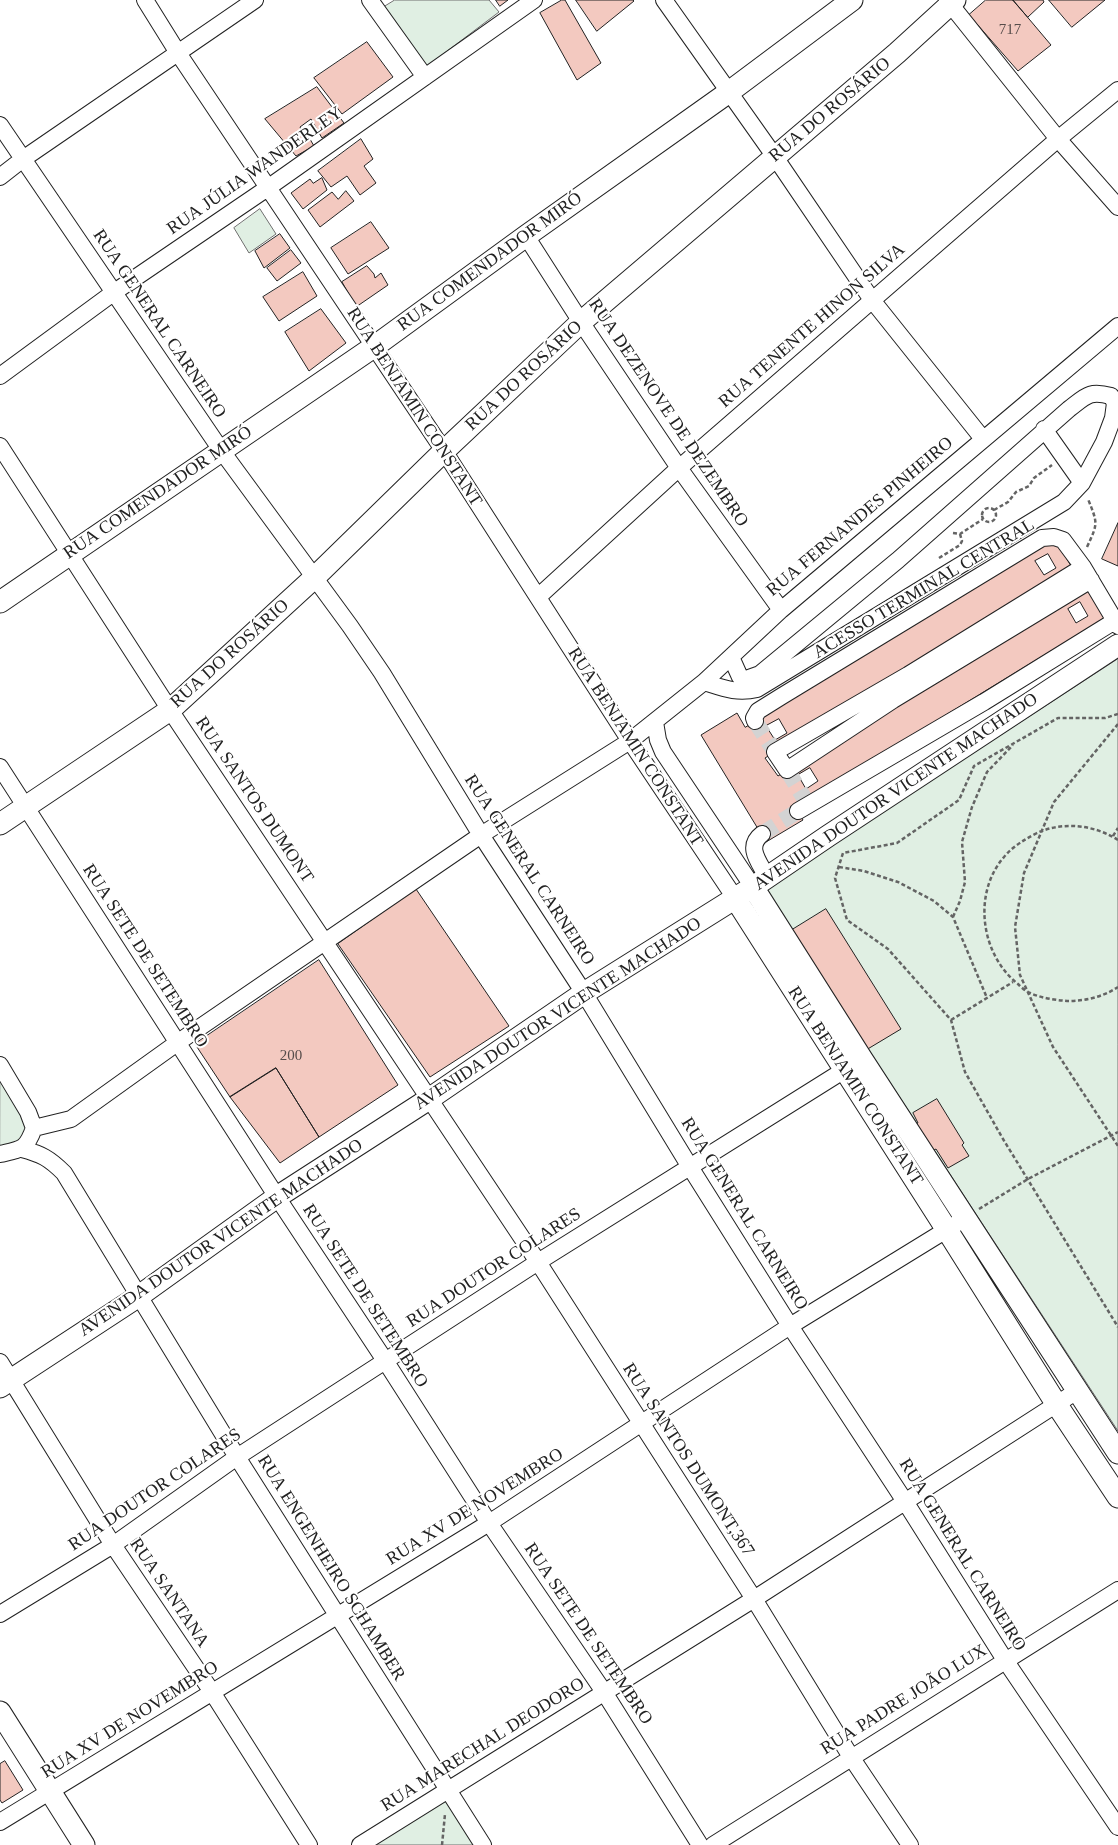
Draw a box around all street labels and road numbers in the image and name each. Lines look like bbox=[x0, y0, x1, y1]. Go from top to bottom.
street label: RUA DO ROSÁRIO bbox=[765, 53, 895, 167]
street label: RUA JÚLIA WANDERLEY bbox=[163, 102, 347, 240]
street label: RUA COMENDADOR MIRÓ bbox=[393, 188, 587, 336]
street label: RUA GENERAL CARNEIRO bbox=[88, 226, 230, 422]
street label: RUA TENENTE HINON SILVA bbox=[715, 239, 909, 413]
street label: RUA DEZENOVE DE DEZEMBRO bbox=[583, 295, 753, 531]
street label: RUA BENJAMIN CONSTANT bbox=[342, 304, 486, 510]
street label: RUA DO ROSÁRIO bbox=[461, 316, 587, 436]
street label: RUA COMENDADOR MIRÓ bbox=[60, 422, 256, 564]
street label: RUA FERNANDES PINHEIRO bbox=[762, 433, 958, 601]
street label: ACESSO TERMINAL CENTRAL bbox=[810, 514, 1038, 664]
street label: RUA DO ROSÁRIO bbox=[166, 595, 294, 713]
street label: RUA BENJAMIN CONSTANT bbox=[563, 644, 707, 850]
street label: AVENIDA DOUTOR VICENTE MACHADO bbox=[750, 689, 1042, 895]
street label: RUA SANTOS DUMONT bbox=[190, 713, 318, 887]
street label: RUA GENERAL CARNEIRO bbox=[459, 771, 599, 969]
street label: RUA SETE DE SETEMBRO bbox=[78, 860, 212, 1052]
street label: AVENIDA DOUTOR VICENTE MACHADO bbox=[410, 913, 706, 1115]
street label: RUA BENJAMIN CONSTANT bbox=[783, 983, 927, 1189]
street label: RUA GENERAL CARNEIRO bbox=[676, 1114, 812, 1314]
street label: AVENIDA DOUTOR VICENTE MACHADO bbox=[75, 1135, 367, 1341]
street label: RUA SETE DE SETEMBRO bbox=[298, 1200, 432, 1392]
street label: RUA DOUTOR COLARES bbox=[403, 1203, 585, 1333]
street label: RUA SANTOS DUMONT,367 bbox=[617, 1359, 759, 1561]
street label: RUA DOUTOR COLARES bbox=[65, 1424, 245, 1556]
street label: RUA XV DE NOVEMBRO bbox=[383, 1444, 567, 1570]
street label: RUA ENGENHEIRO SCHAMBER bbox=[252, 1451, 410, 1685]
street label: RUA GENERAL CARNEIRO bbox=[894, 1455, 1030, 1655]
street label: RUA SANTANA bbox=[125, 1534, 213, 1652]
street label: RUA SETE DE SETEMBRO bbox=[519, 1539, 657, 1729]
street label: RUA PADRE JOÃO LUX bbox=[817, 1640, 991, 1760]
street label: RUA XV DE NOVEMBRO bbox=[38, 1657, 222, 1783]
street label: RUA MARECHAL DEODORO bbox=[377, 1673, 589, 1817]

